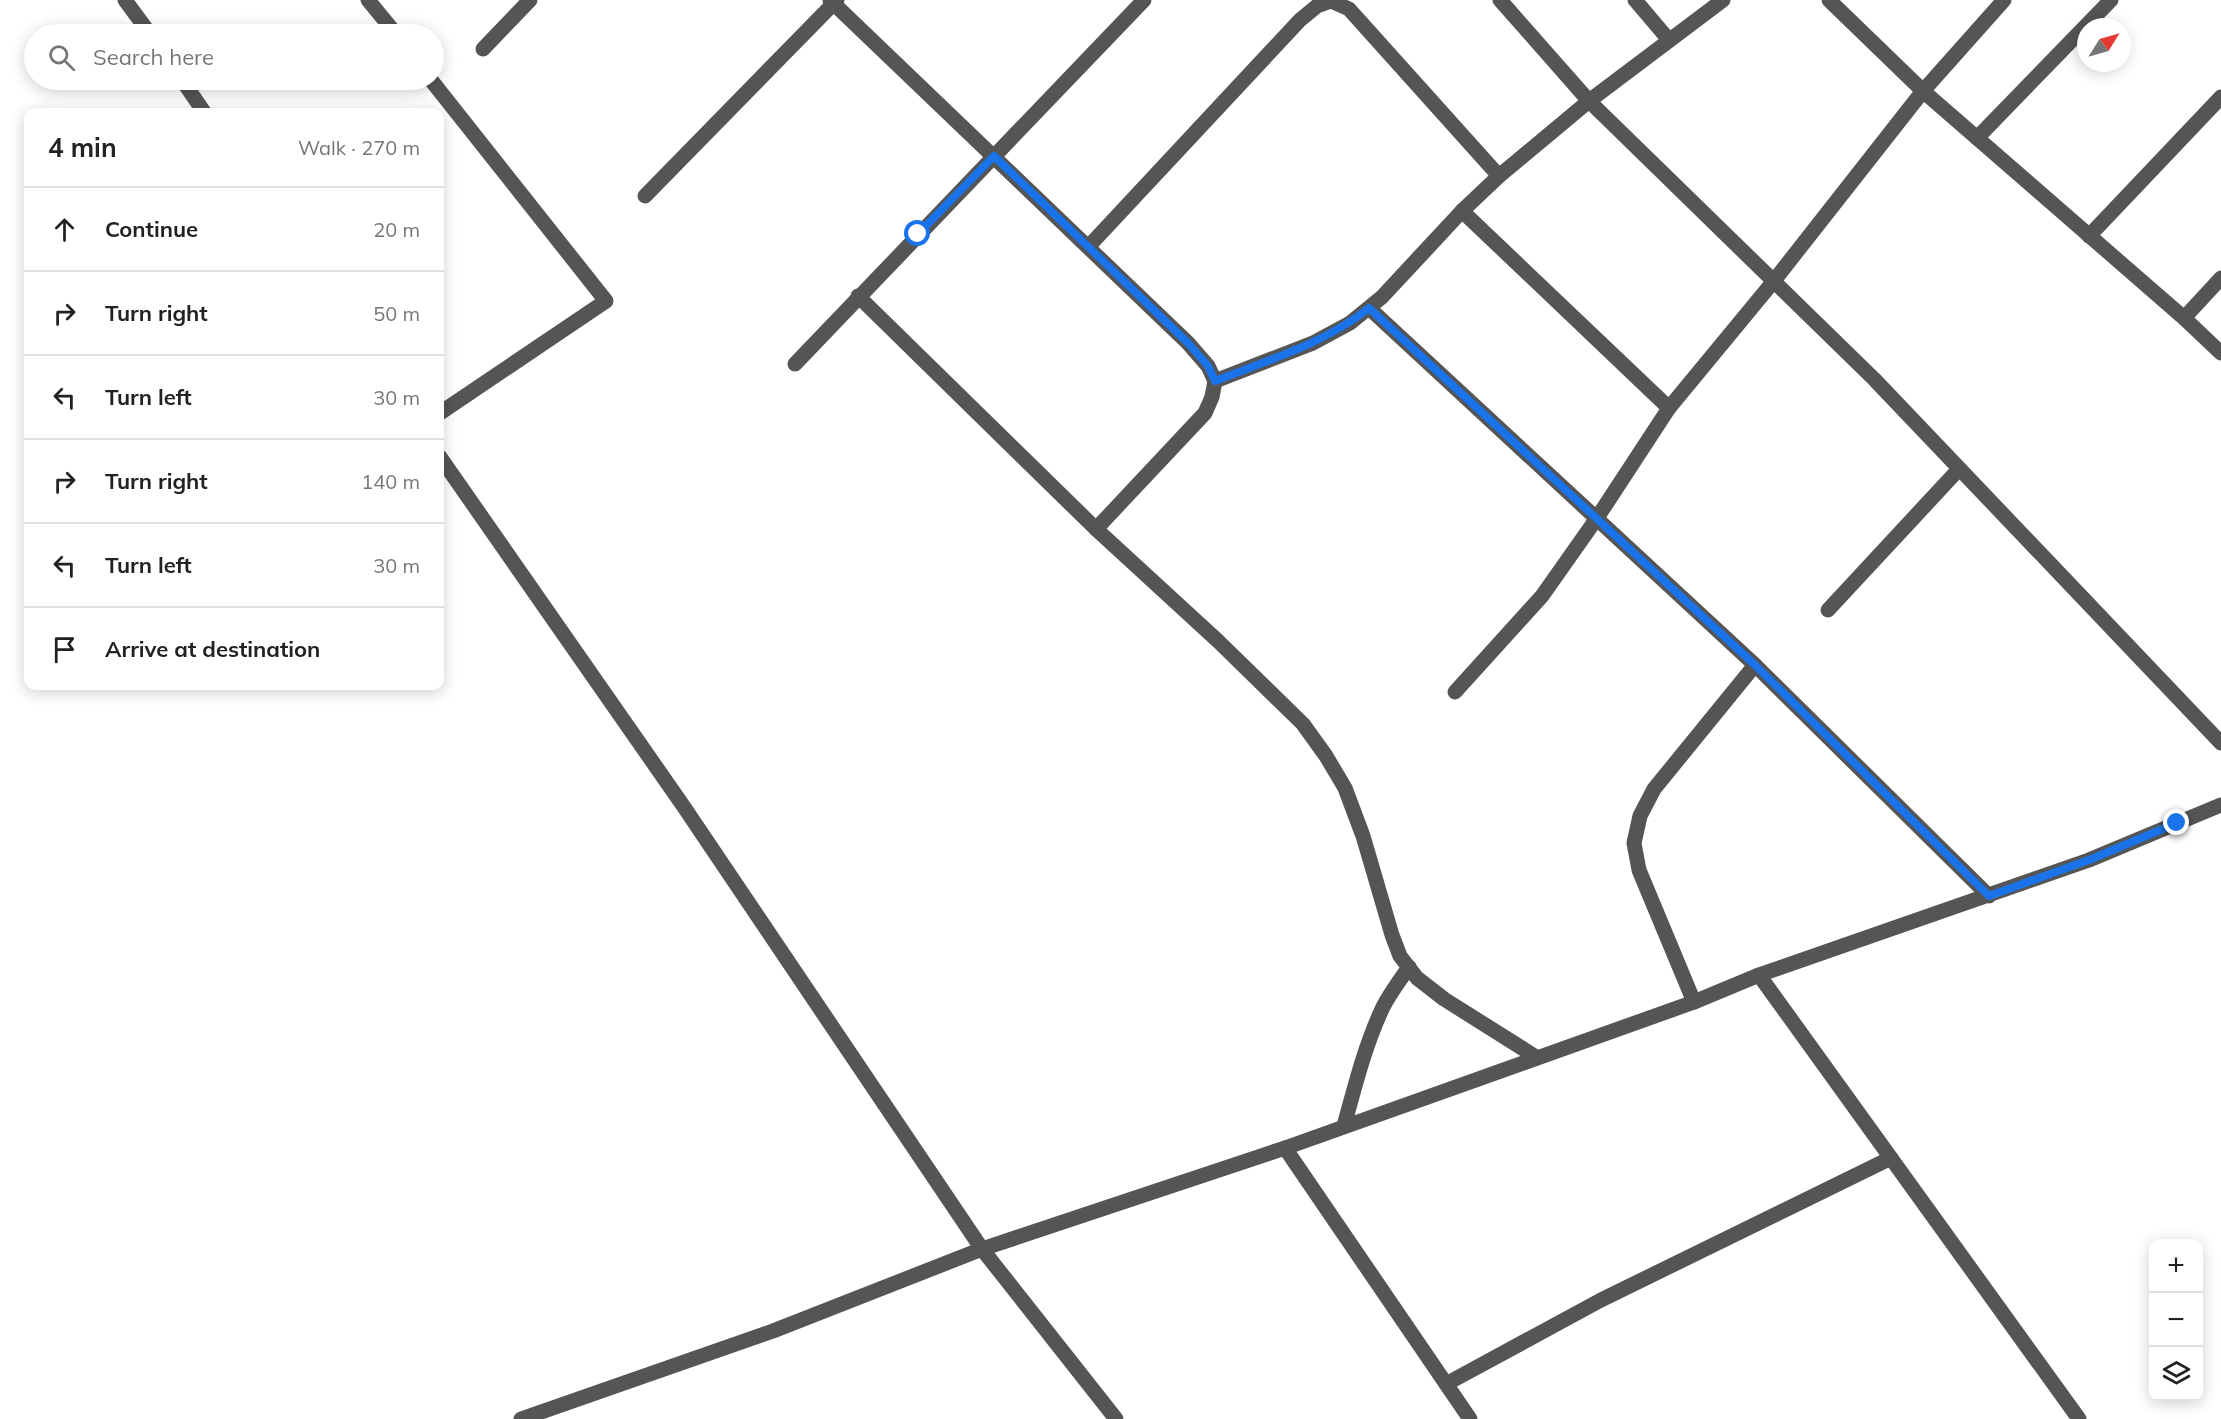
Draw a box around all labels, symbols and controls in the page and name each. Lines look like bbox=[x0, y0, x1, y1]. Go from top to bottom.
north arrow bbox=[2077, 18, 2131, 72]
search box bbox=[24, 24, 444, 90]
icon: search bbox=[45, 41, 78, 74]
text: Search here bbox=[93, 43, 214, 71]
text: 4 min bbox=[48, 131, 117, 164]
text: Walk · 270 m bbox=[298, 135, 420, 160]
icon: ahead bbox=[48, 213, 81, 246]
text: Continue bbox=[105, 215, 198, 243]
text: 20 m bbox=[373, 217, 420, 242]
route start bbox=[904, 220, 930, 246]
icon: right bbox=[48, 297, 81, 330]
text: Turn right bbox=[105, 299, 208, 327]
text: 50 m bbox=[373, 301, 420, 326]
icon: left bbox=[48, 381, 81, 414]
text: Turn left bbox=[105, 383, 192, 411]
text: 30 m bbox=[373, 385, 420, 410]
icon: right bbox=[48, 465, 81, 498]
text: Turn right bbox=[105, 467, 208, 495]
text: 140 m bbox=[361, 469, 420, 494]
icon: left bbox=[48, 549, 81, 582]
text: Turn left bbox=[105, 551, 192, 579]
text: 30 m bbox=[373, 553, 420, 578]
icon: arrive bbox=[48, 633, 81, 666]
text: Arrive at destination bbox=[105, 635, 320, 663]
route end bbox=[2163, 809, 2189, 835]
map controls bbox=[2149, 1239, 2203, 1401]
button: + bbox=[2149, 1239, 2203, 1293]
button: − bbox=[2149, 1293, 2203, 1347]
button: layers bbox=[2149, 1347, 2203, 1401]

